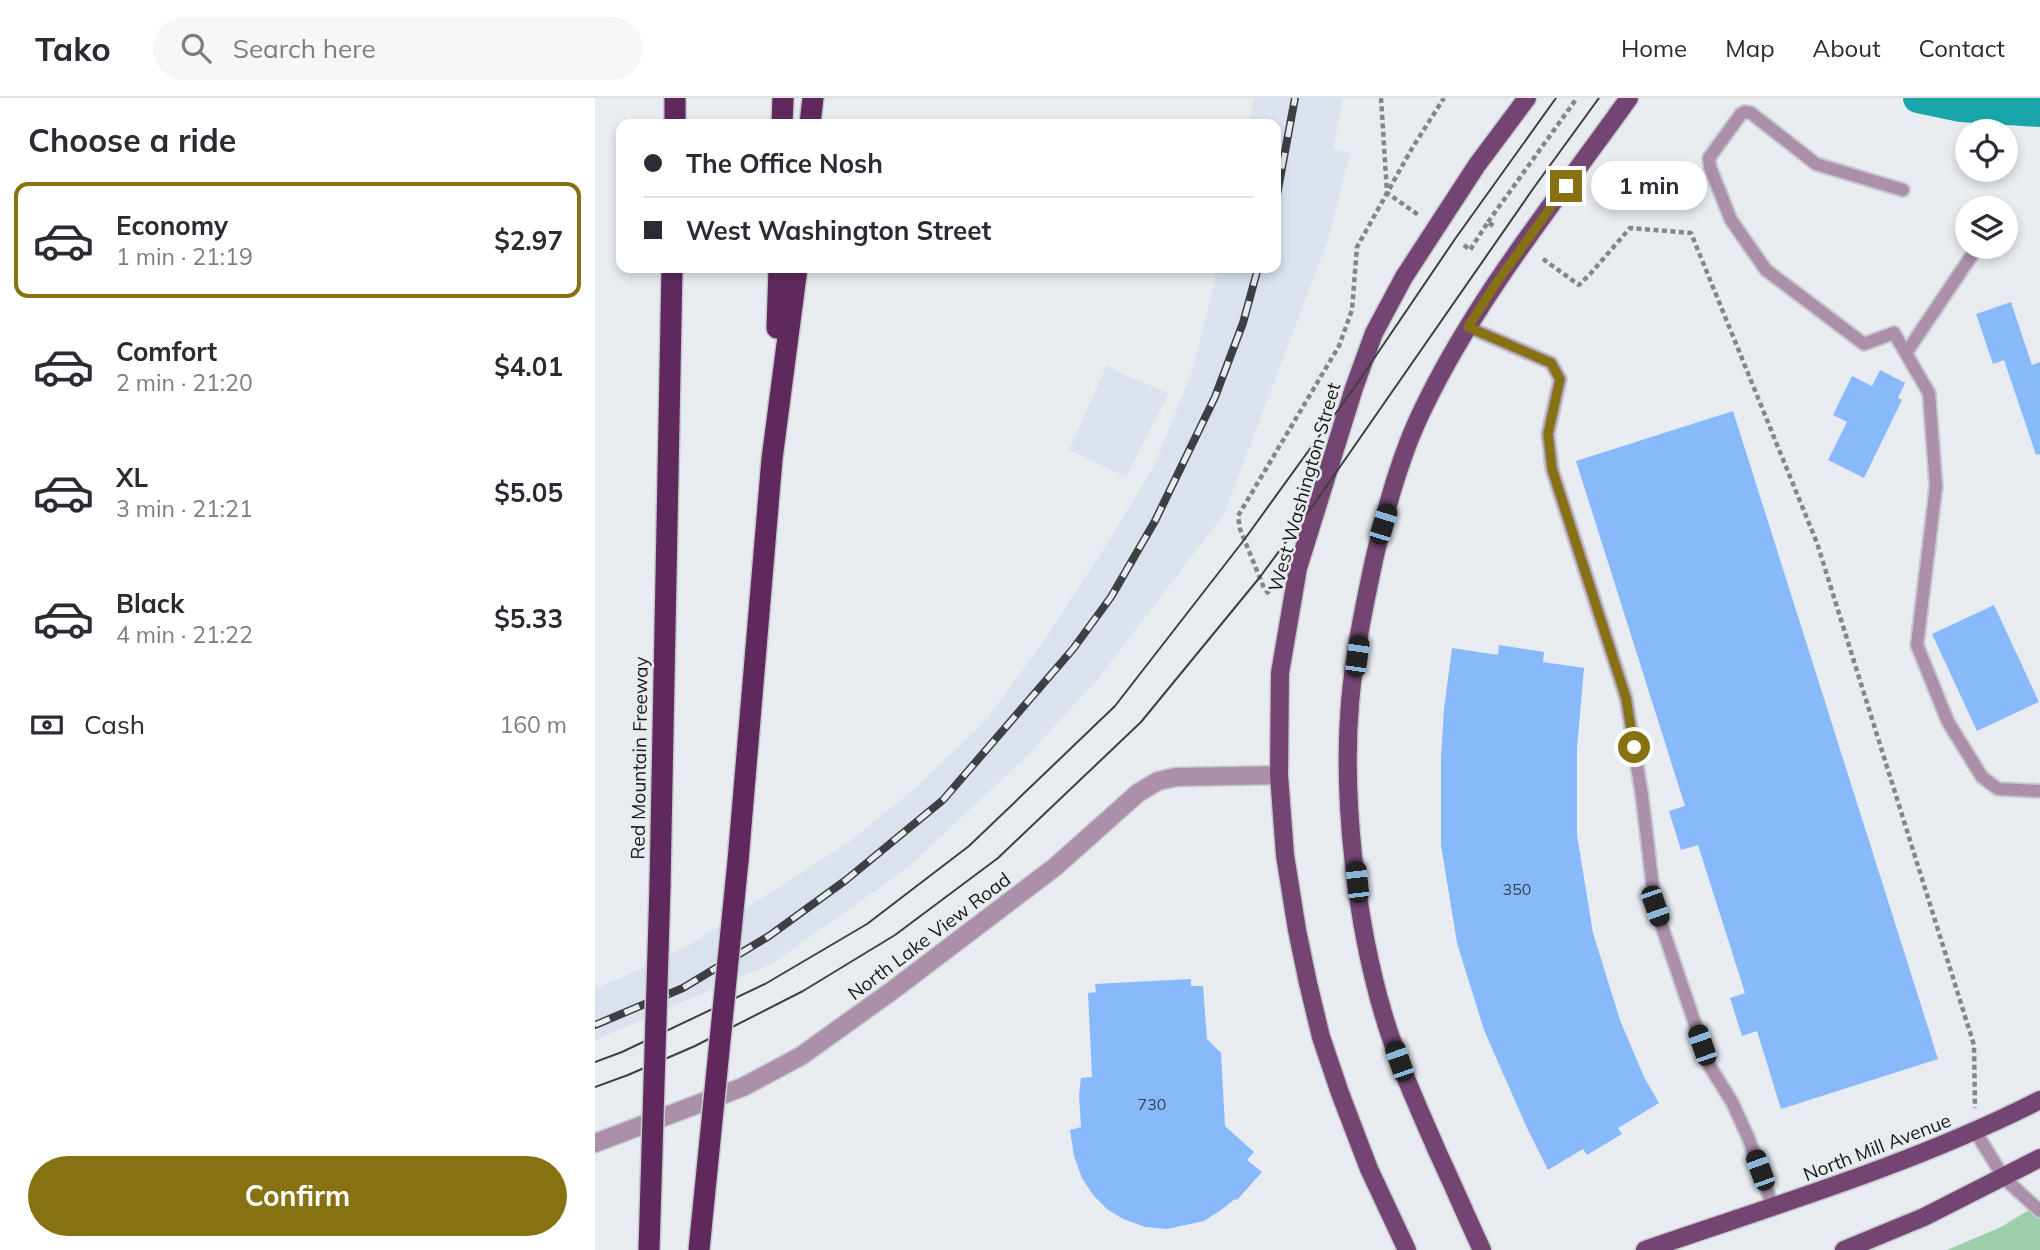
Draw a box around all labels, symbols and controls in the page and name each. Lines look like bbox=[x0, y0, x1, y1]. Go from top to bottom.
search box bbox=[153, 17, 643, 80]
text: Tako bbox=[35, 28, 111, 69]
icon: search bbox=[177, 29, 215, 67]
text: Search here bbox=[233, 32, 376, 65]
text: Home bbox=[1621, 33, 1687, 63]
text: Map bbox=[1725, 33, 1775, 63]
text: About bbox=[1813, 33, 1881, 63]
text: Contact bbox=[1919, 33, 2005, 63]
map controls bbox=[1955, 119, 2018, 259]
button: locate bbox=[1955, 119, 2018, 182]
text: Choose a ride bbox=[28, 120, 236, 160]
text: The Office Nosh bbox=[686, 147, 883, 180]
callout: 1 min bbox=[1591, 162, 1706, 210]
route end bbox=[1550, 170, 1582, 202]
text: 1 min bbox=[1619, 171, 1679, 200]
button: layers bbox=[1955, 196, 2018, 259]
icon: car bbox=[32, 209, 95, 272]
text: Economy bbox=[116, 209, 228, 242]
text: West Washington Street bbox=[686, 214, 991, 247]
text: $2.97 bbox=[494, 224, 563, 257]
text: 1 min · 21:19 bbox=[116, 242, 253, 271]
icon: car bbox=[32, 335, 95, 398]
text: Comfort bbox=[116, 335, 217, 368]
text: $4.01 bbox=[494, 350, 563, 383]
text: 2 min · 21:20 bbox=[116, 368, 253, 397]
street label: West Washington Street bbox=[1263, 379, 1345, 594]
icon: car bbox=[32, 461, 95, 524]
text: XL bbox=[116, 461, 148, 494]
text: $5.05 bbox=[494, 476, 563, 509]
text: 3 min · 21:21 bbox=[116, 494, 253, 523]
car bbox=[1367, 501, 1400, 547]
icon: car bbox=[32, 587, 95, 650]
text: Black bbox=[116, 587, 184, 620]
text: $5.33 bbox=[494, 602, 563, 635]
text: 4 min · 21:22 bbox=[116, 620, 253, 649]
car bbox=[1344, 634, 1371, 678]
street label: Red Mountain Freeway bbox=[625, 656, 653, 860]
icon: cash bbox=[28, 706, 66, 744]
text: Cash bbox=[84, 708, 145, 741]
text: 160 m bbox=[499, 710, 567, 739]
route start bbox=[1618, 731, 1650, 763]
car bbox=[1345, 860, 1370, 904]
street label: North Lake View Road bbox=[843, 867, 1015, 1005]
house number: 350 bbox=[1503, 879, 1531, 899]
car bbox=[1639, 883, 1672, 929]
car bbox=[1686, 1022, 1719, 1068]
car bbox=[1383, 1038, 1416, 1084]
house number: 730 bbox=[1138, 1094, 1166, 1114]
street label: North Mill Avenue bbox=[1800, 1108, 1954, 1186]
car bbox=[1743, 1147, 1778, 1193]
button: Confirm bbox=[28, 1156, 567, 1236]

